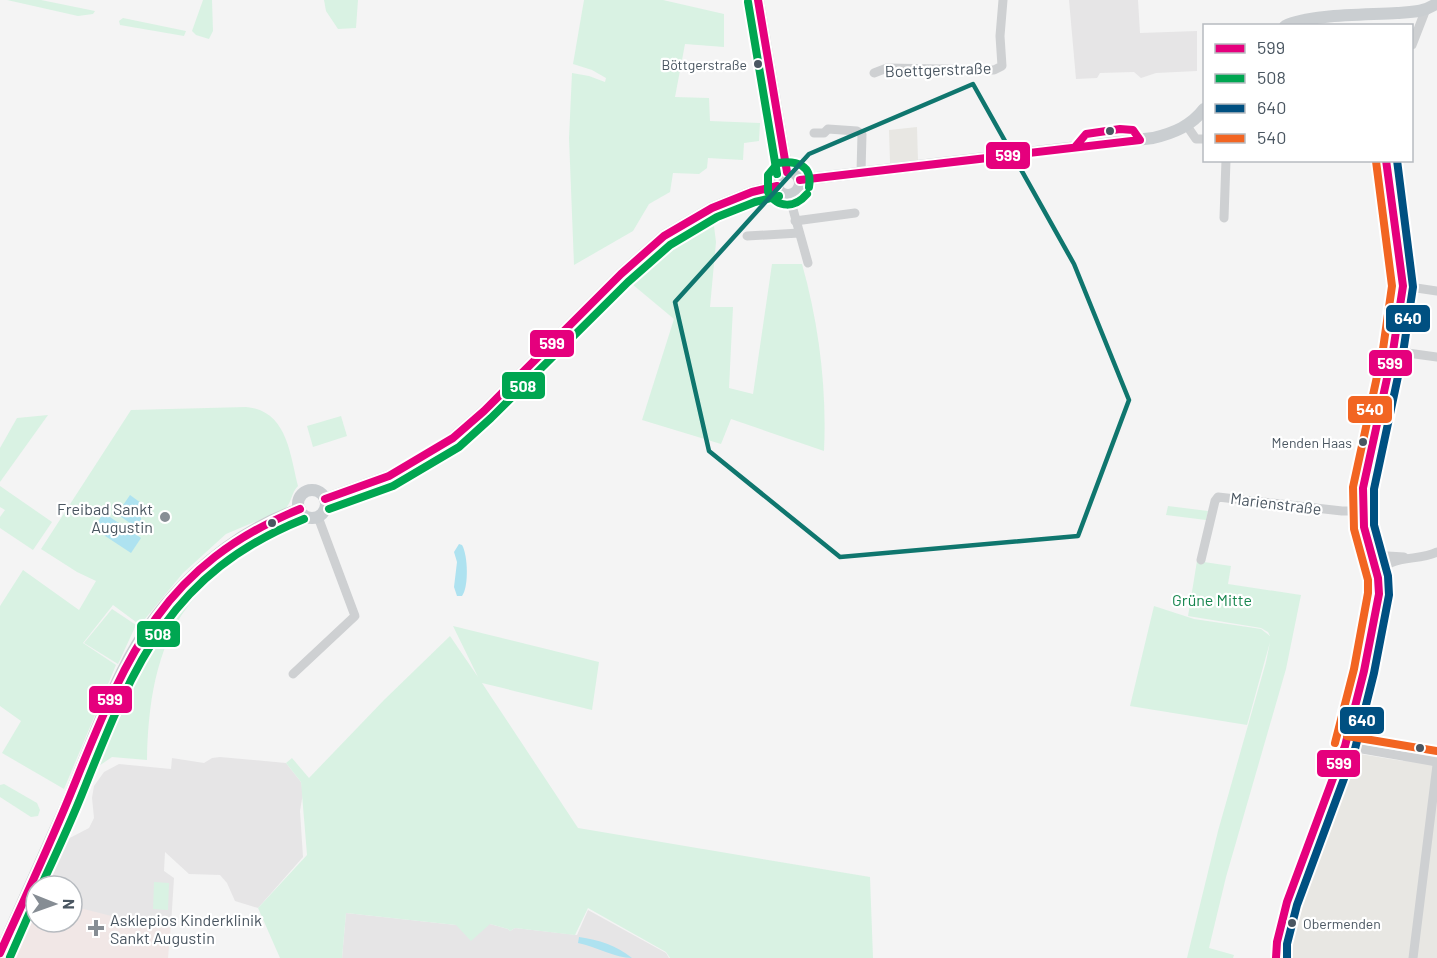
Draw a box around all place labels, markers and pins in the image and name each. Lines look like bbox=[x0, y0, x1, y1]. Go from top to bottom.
place label: Böttgerstraße bbox=[661, 56, 747, 73]
marker: Böttgerstraße bbox=[752, 58, 764, 70]
unlabelled marker bbox=[1104, 125, 1116, 137]
place label: Menden Haas bbox=[1271, 434, 1352, 451]
marker: Menden Haas bbox=[1357, 436, 1369, 448]
place label: Freibad Sankt Augustin bbox=[57, 499, 153, 536]
marker: Freibad Sankt Augustin bbox=[158, 510, 172, 524]
unlabelled marker bbox=[266, 517, 278, 529]
unlabelled marker bbox=[1414, 742, 1426, 754]
place label: Asklepios Kinderklinik Sankt Augustin bbox=[110, 910, 262, 947]
place label: Obermenden bbox=[1303, 915, 1381, 932]
marker: Obermenden bbox=[1286, 917, 1298, 929]
marker: Asklepios Kinderklinik Sankt Augustin bbox=[87, 919, 105, 937]

